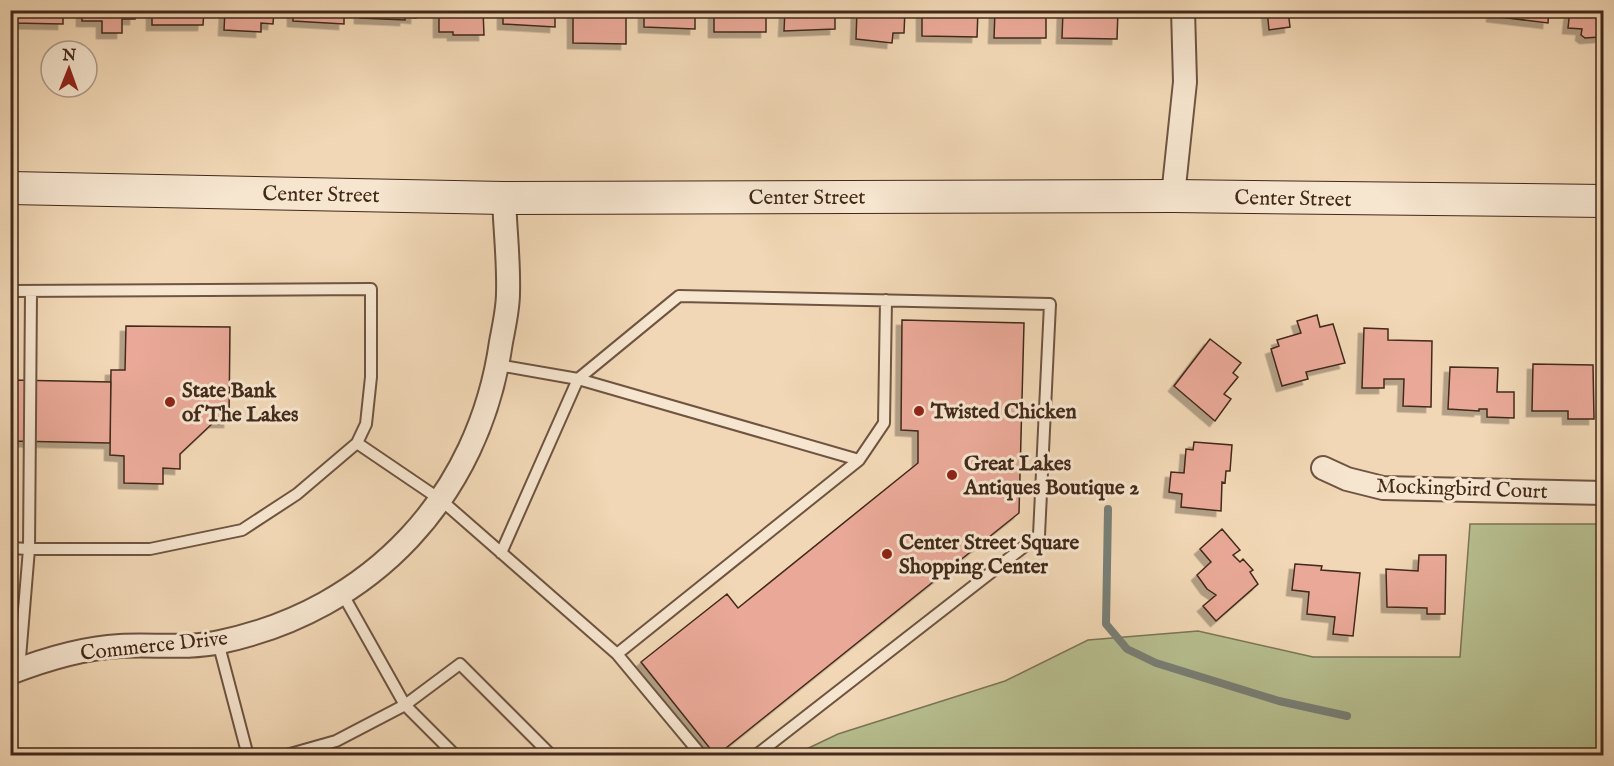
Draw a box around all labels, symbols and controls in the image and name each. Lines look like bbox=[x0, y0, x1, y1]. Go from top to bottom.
north arrow bbox=[39, 39, 99, 99]
text: N bbox=[61, 46, 76, 66]
street label: Center Street bbox=[262, 181, 380, 210]
street label: Center Street bbox=[748, 185, 866, 212]
street label: Center Street bbox=[1234, 185, 1352, 214]
place label: State Bank of The Lakes bbox=[182, 378, 298, 429]
marker: State Bank of The Lakes bbox=[163, 395, 177, 409]
place label: Twisted Chicken bbox=[930, 399, 1077, 426]
marker: Twisted Chicken bbox=[912, 404, 926, 418]
place label: Great Lakes Antiques Boutique 2 bbox=[963, 451, 1139, 502]
marker: Great Lakes Antiques Boutique 2 bbox=[945, 468, 959, 482]
street label: Mockingbird Court bbox=[1376, 473, 1548, 506]
place label: Center Street Square Shopping Center bbox=[899, 530, 1080, 581]
marker: Center Street Square Shopping Center bbox=[880, 547, 894, 561]
street label: Commerce Drive bbox=[79, 625, 230, 668]

